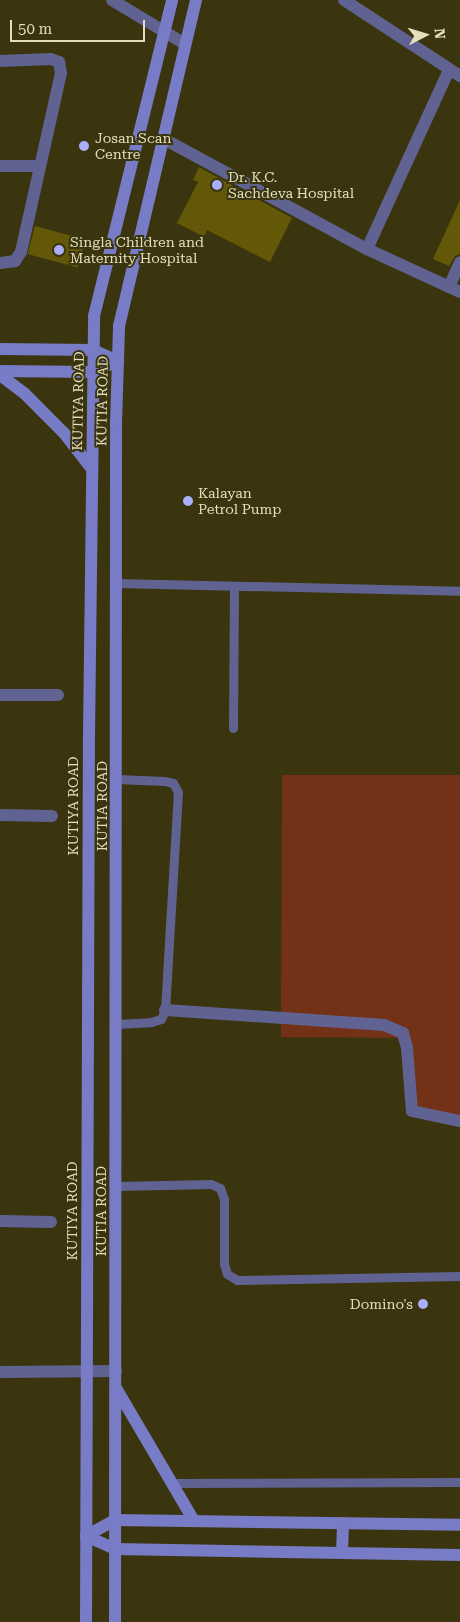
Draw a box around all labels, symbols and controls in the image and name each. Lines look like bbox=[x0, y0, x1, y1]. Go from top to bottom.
scale bar bbox=[12, 10, 148, 42]
north arrow bbox=[400, 10, 450, 60]
text: 50 m bbox=[18, 20, 52, 38]
text: N bbox=[432, 28, 448, 40]
place label: Josan Scan Centre bbox=[95, 130, 171, 162]
marker: Josan Scan Centre bbox=[77, 139, 91, 153]
place label: Dr. K.C. Sachdeva Hospital bbox=[228, 169, 354, 202]
marker: Dr. K.C. Sachdeva Hospital bbox=[210, 178, 224, 192]
place label: Singla Children and Maternity Hospital bbox=[70, 234, 204, 266]
marker: Singla Children and Maternity Hospital bbox=[52, 243, 66, 257]
street label: KUTIYA ROAD bbox=[69, 351, 87, 451]
street label: KUTIA ROAD bbox=[93, 356, 111, 446]
place label: Kalayan Petrol Pump bbox=[198, 485, 282, 518]
marker: Kalayan Petrol Pump bbox=[182, 495, 194, 507]
street label: KUTIYA ROAD bbox=[65, 756, 81, 856]
street label: KUTIA ROAD bbox=[94, 761, 110, 851]
street label: KUTIYA ROAD bbox=[64, 1161, 80, 1261]
street label: KUTIA ROAD bbox=[93, 1166, 109, 1256]
place label: Domino's bbox=[350, 1296, 413, 1312]
marker: Domino's bbox=[417, 1298, 429, 1310]

